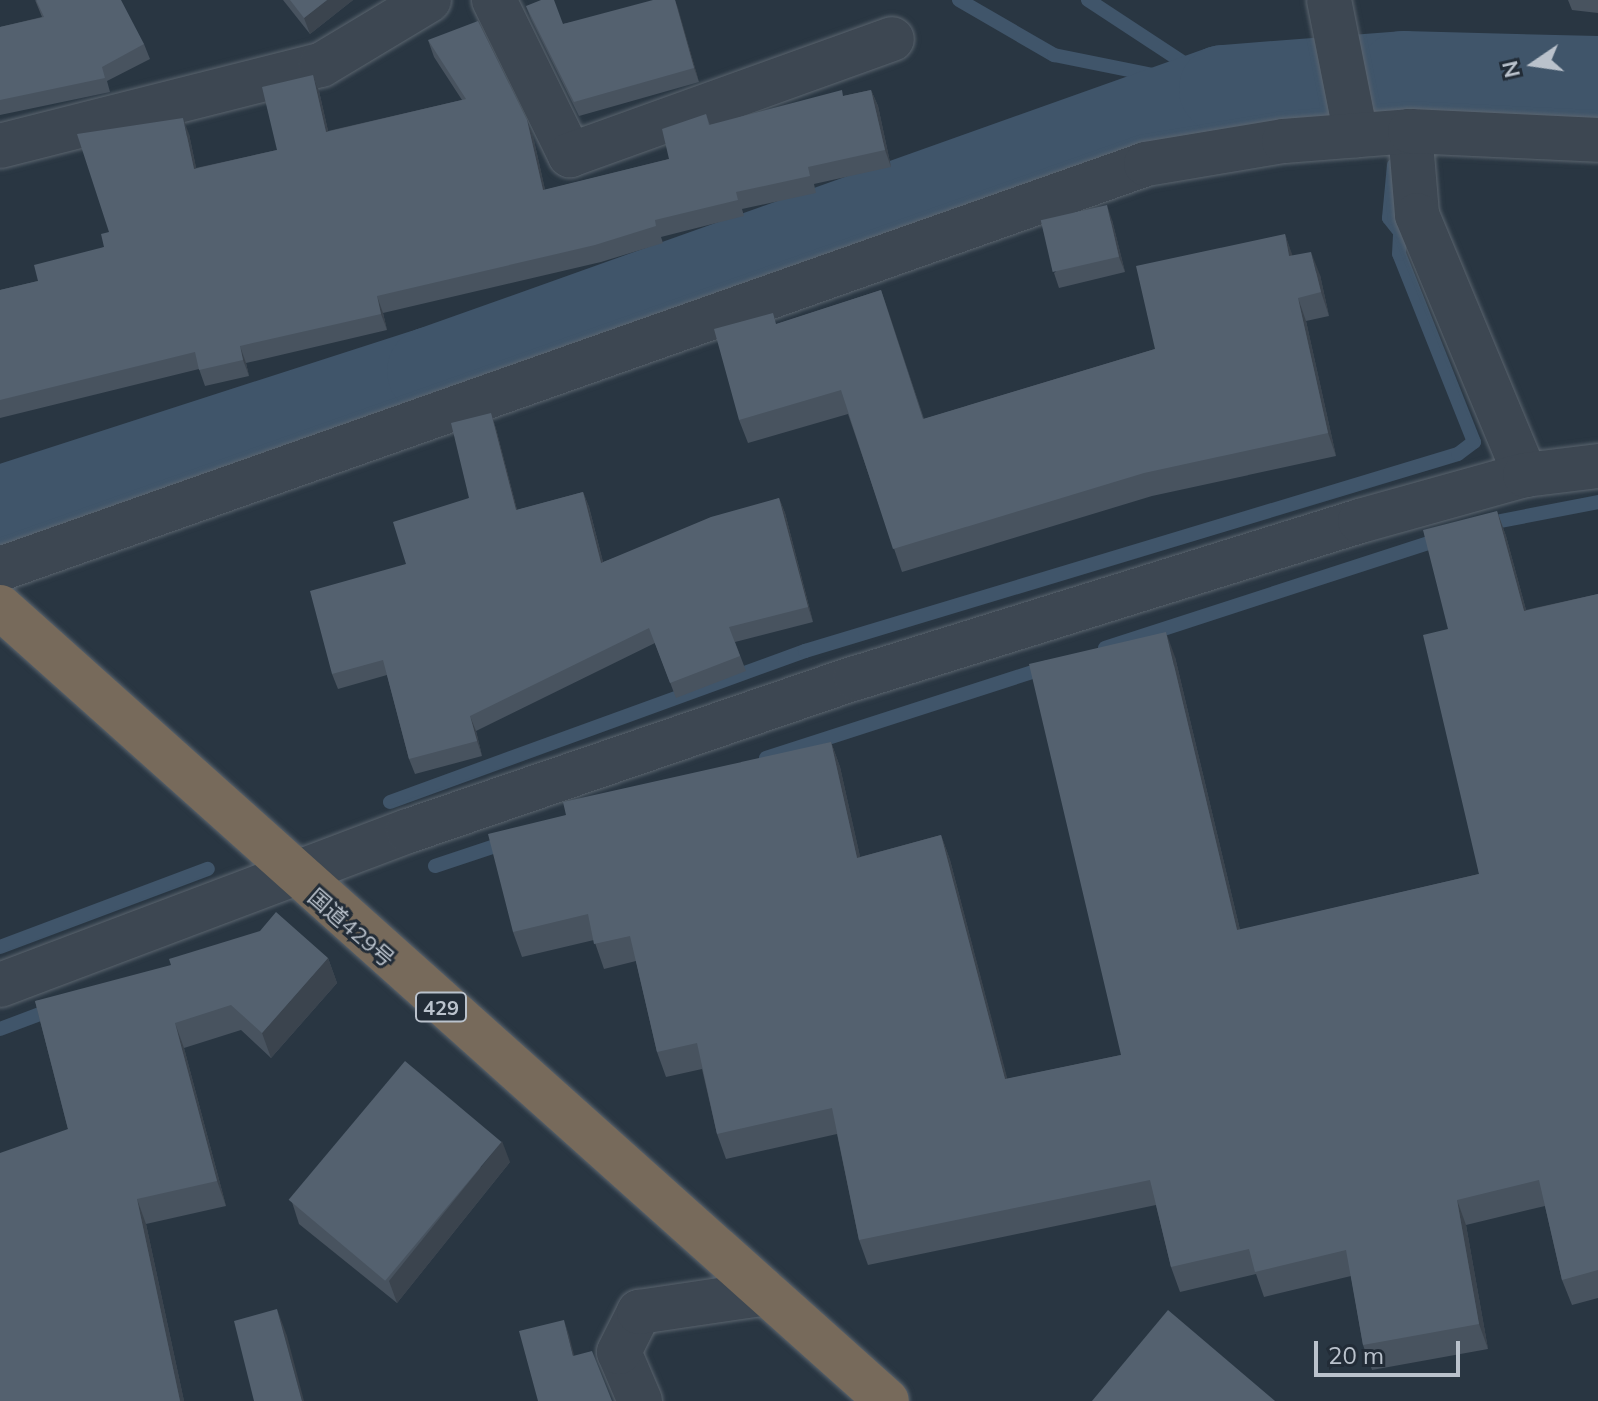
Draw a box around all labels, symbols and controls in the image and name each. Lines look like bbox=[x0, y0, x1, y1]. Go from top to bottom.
north arrow bbox=[1494, 24, 1574, 104]
text: N bbox=[1495, 58, 1526, 81]
street label: 国道429号 bbox=[302, 883, 400, 973]
road number: 429 bbox=[415, 991, 467, 1023]
scale bar bbox=[1318, 1325, 1464, 1375]
text: 20 m bbox=[1328, 1340, 1384, 1370]

